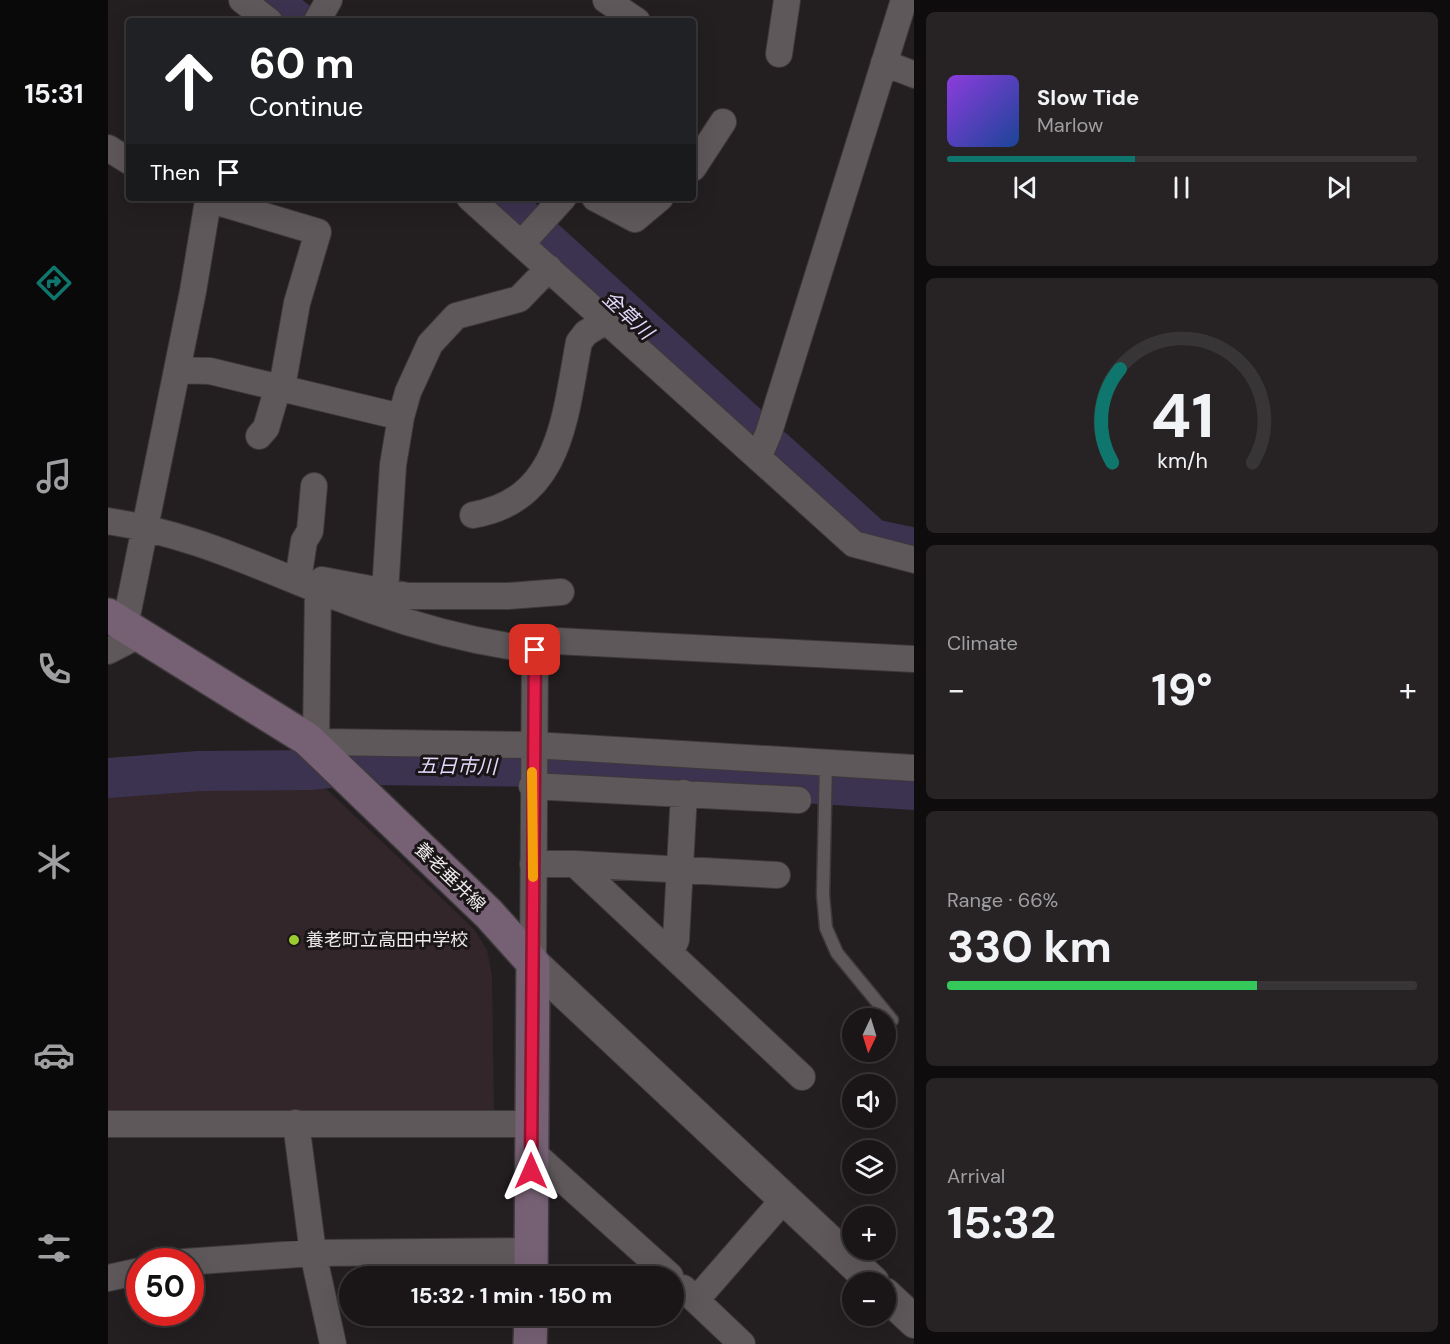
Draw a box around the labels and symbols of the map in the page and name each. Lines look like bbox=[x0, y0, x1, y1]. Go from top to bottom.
water label: 金草川 bbox=[597, 285, 660, 346]
pin bbox=[509, 624, 560, 675]
water label: 五日市川 bbox=[417, 752, 499, 780]
street label: 養老垂井線 bbox=[409, 837, 491, 917]
place label: 養老町立高田中学校 bbox=[306, 928, 468, 952]
marker: 養老町立高田中学校 bbox=[287, 933, 301, 947]
north arrow bbox=[842, 1008, 896, 1062]
position arrow bbox=[499, 1139, 563, 1203]
speed limit sign: 50 bbox=[126, 1248, 204, 1326]

